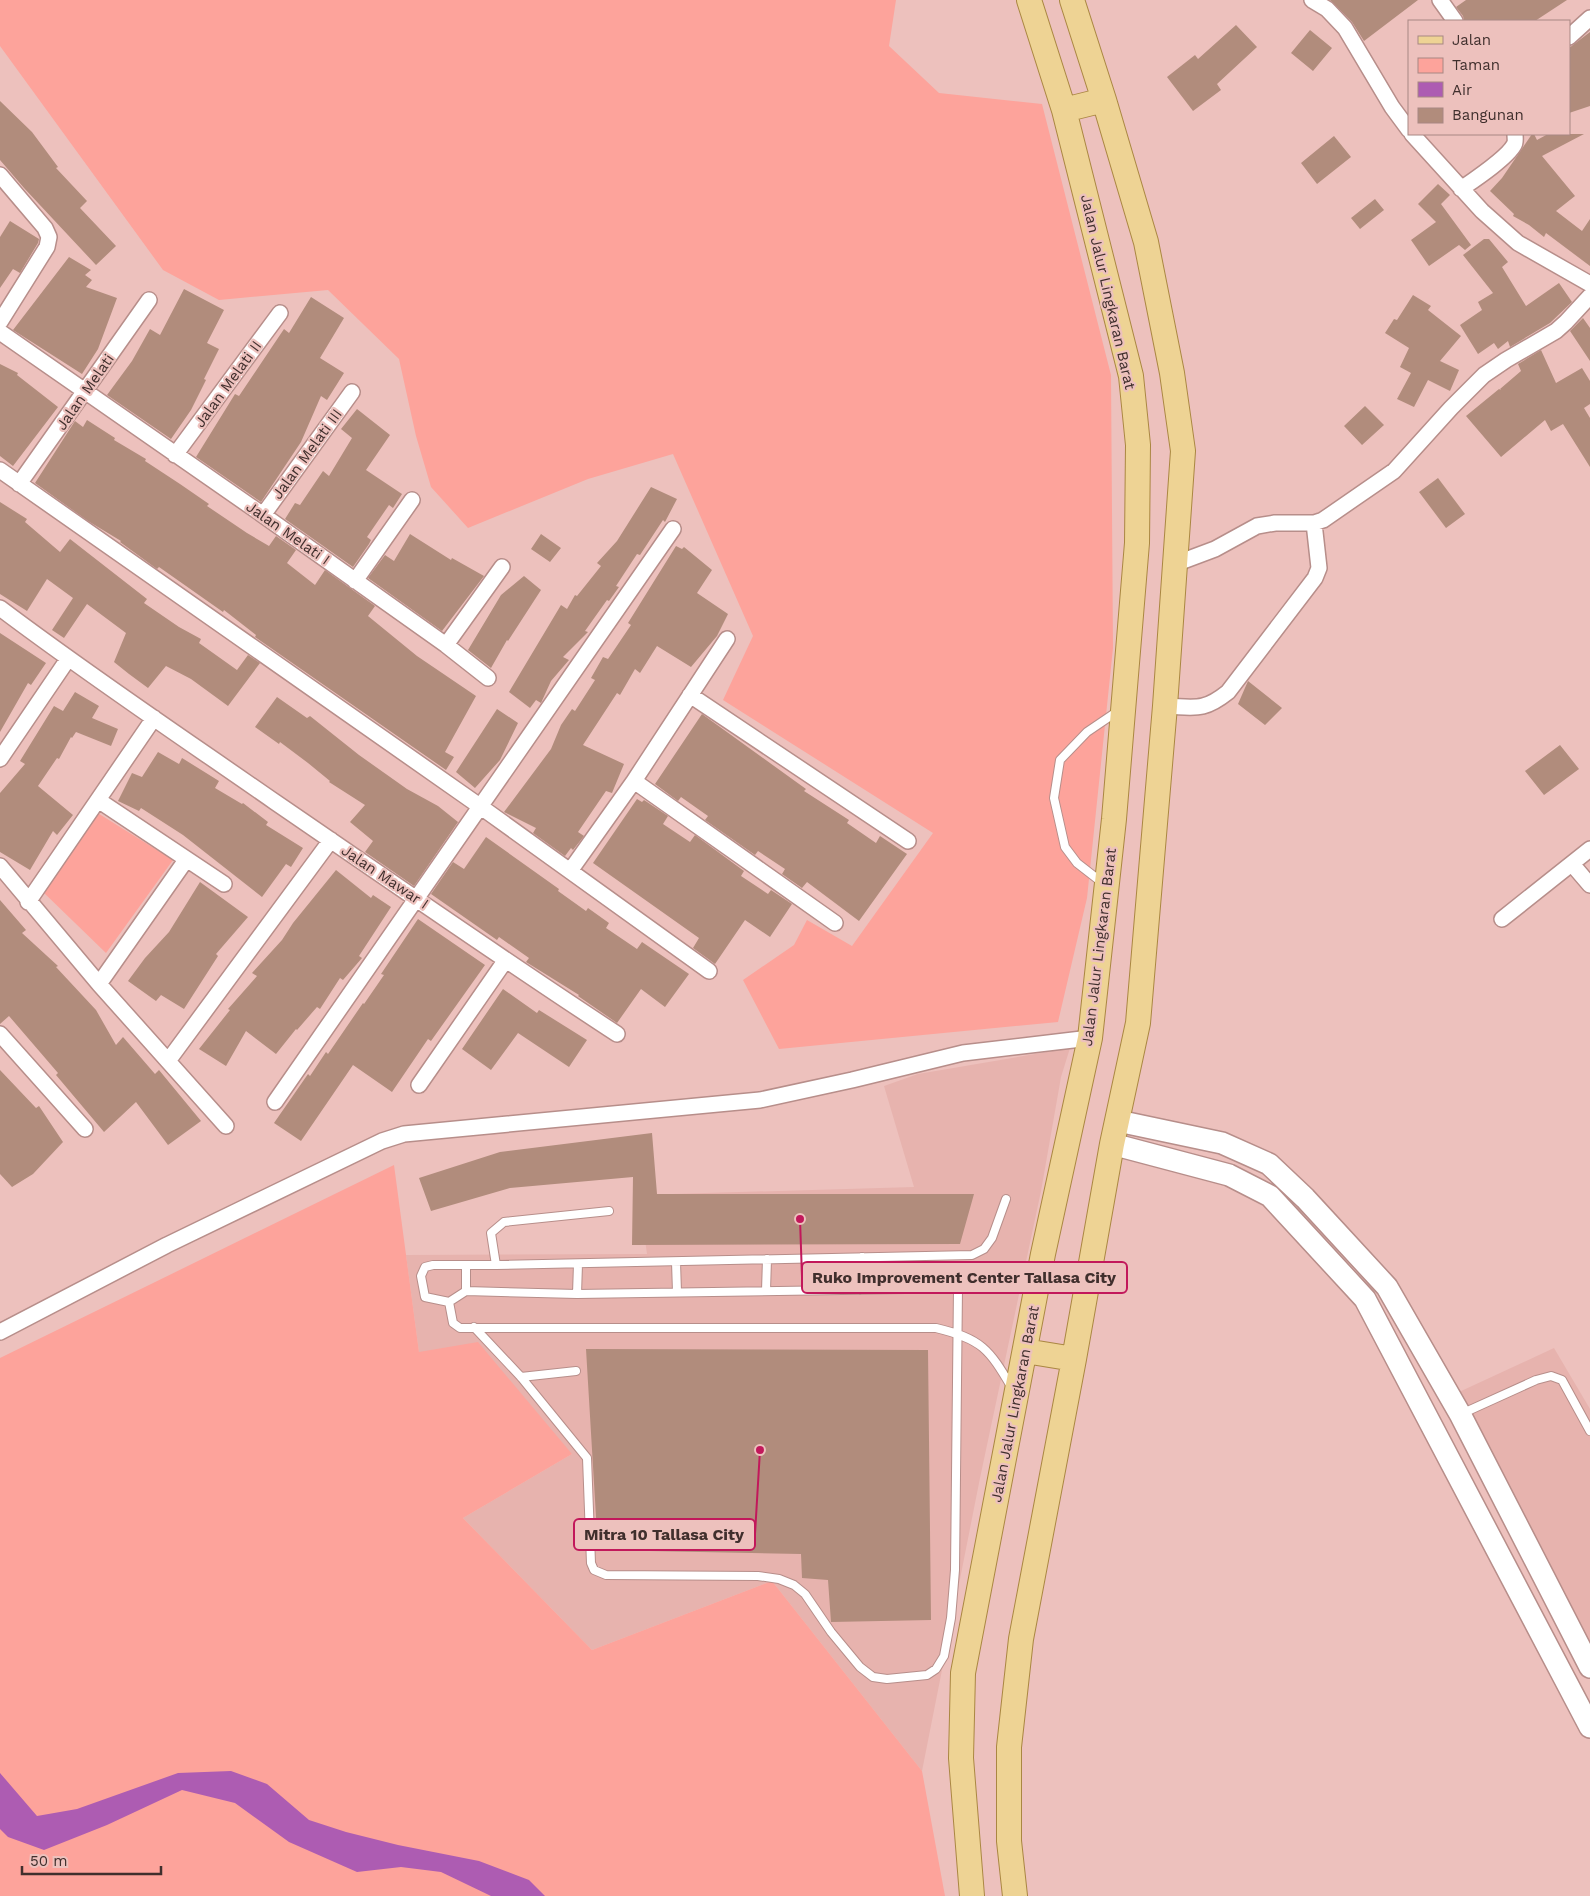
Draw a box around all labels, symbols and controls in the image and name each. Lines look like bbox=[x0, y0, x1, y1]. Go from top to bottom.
legend bbox=[1408, 20, 1570, 135]
text: Jalan bbox=[1452, 31, 1491, 49]
text: Taman bbox=[1452, 56, 1500, 74]
text: Air bbox=[1452, 81, 1472, 99]
text: Bangunan bbox=[1452, 106, 1524, 124]
street label: Jalan Jalur Lingkaran Barat bbox=[1077, 193, 1139, 392]
street label: Jalan Melati II bbox=[191, 337, 265, 431]
street label: Jalan Melati bbox=[52, 351, 118, 433]
street label: Jalan Melati III bbox=[268, 405, 346, 503]
street label: Jalan Melati I bbox=[243, 497, 333, 569]
street label: Jalan Mawar I bbox=[338, 841, 432, 913]
street label: Jalan Jalur Lingkaran Barat bbox=[1078, 846, 1120, 1047]
callout: Ruko Improvement Center Tallasa City bbox=[802, 1262, 1127, 1293]
text: Ruko Improvement Center Tallasa City bbox=[812, 1268, 1117, 1287]
street label: Jalan Jalur Lingkaran Barat bbox=[987, 1304, 1043, 1504]
callout: Mitra 10 Tallasa City bbox=[574, 1519, 755, 1550]
text: Mitra 10 Tallasa City bbox=[584, 1525, 745, 1544]
scale bar bbox=[22, 1844, 161, 1876]
text: 50 m bbox=[30, 1852, 67, 1870]

